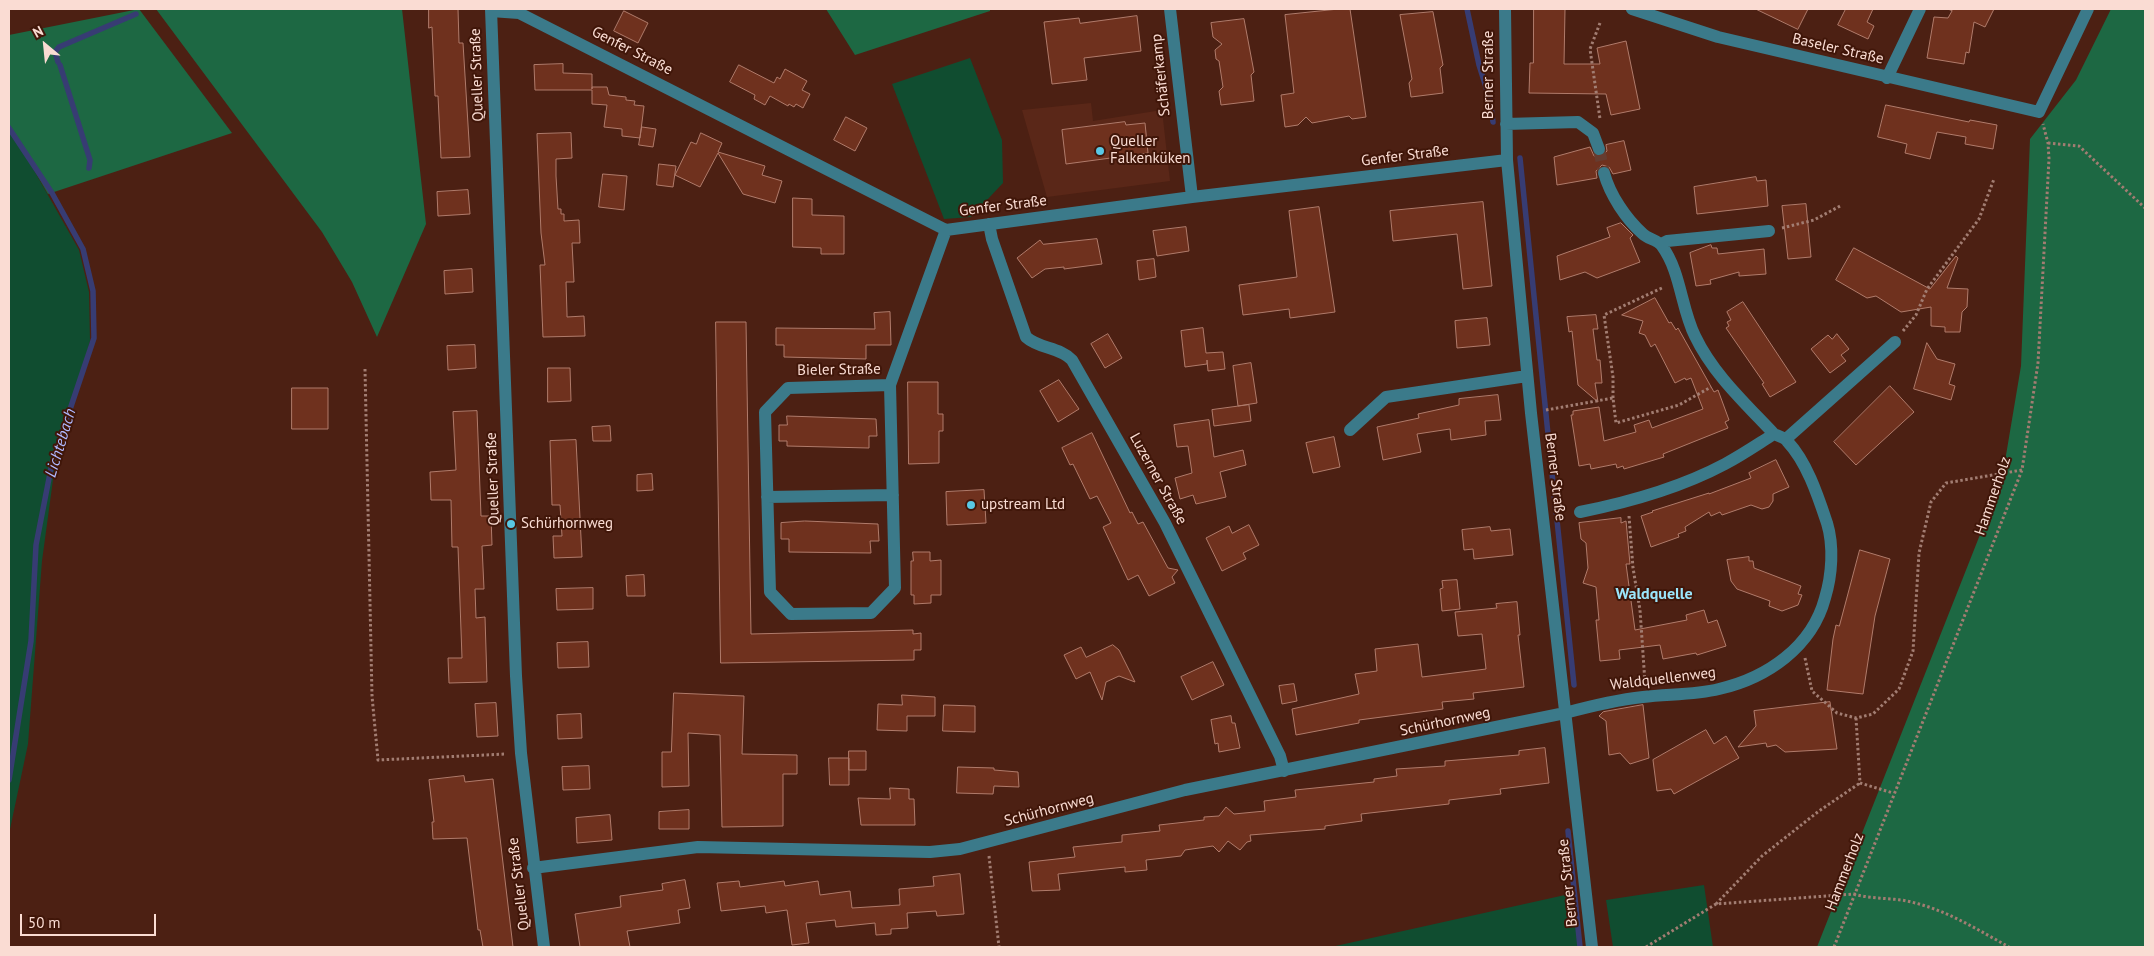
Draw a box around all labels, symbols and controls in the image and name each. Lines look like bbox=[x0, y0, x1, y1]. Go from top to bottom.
north arrow bbox=[20, 20, 70, 70]
text: N bbox=[30, 22, 46, 42]
street label: Genfer Straße bbox=[589, 23, 675, 79]
street label: Queller Straße bbox=[466, 28, 488, 122]
street label: Baseler Straße bbox=[1791, 30, 1885, 68]
street label: Berner Straße bbox=[1480, 31, 1498, 119]
street label: Schäferkamp bbox=[1148, 33, 1174, 117]
place label: Queller Falkenküken bbox=[1110, 133, 1191, 168]
street label: Genfer Straße bbox=[1360, 142, 1450, 170]
marker: Queller Falkenküken bbox=[1094, 145, 1106, 157]
street label: Genfer Straße bbox=[958, 192, 1048, 220]
street label: Bieler Straße bbox=[797, 360, 881, 380]
water label: Lichtebach bbox=[41, 406, 81, 480]
street label: Luzerner Straße bbox=[1125, 430, 1191, 528]
street label: Queller Straße bbox=[482, 432, 504, 526]
street label: Berner Straße bbox=[1541, 432, 1569, 522]
street label: Hammerholz bbox=[1971, 454, 2015, 538]
place label: upstream Ltd bbox=[981, 496, 1065, 514]
marker: upstream Ltd bbox=[965, 499, 977, 511]
place label: Schürhornweg bbox=[521, 515, 613, 533]
marker: Schürhornweg bbox=[505, 518, 517, 530]
district label: Waldquelle bbox=[1615, 584, 1693, 604]
street label: Waldquellenweg bbox=[1609, 664, 1717, 694]
street label: Schürhornweg bbox=[1398, 704, 1492, 740]
street label: Schürhornweg bbox=[1002, 789, 1096, 831]
street label: Hammerholz bbox=[1822, 831, 1868, 913]
street label: Queller Straße bbox=[504, 836, 534, 932]
street label: Berner Straße bbox=[1554, 838, 1582, 928]
scale bar bbox=[22, 904, 159, 936]
text: 50 m bbox=[28, 913, 61, 932]

